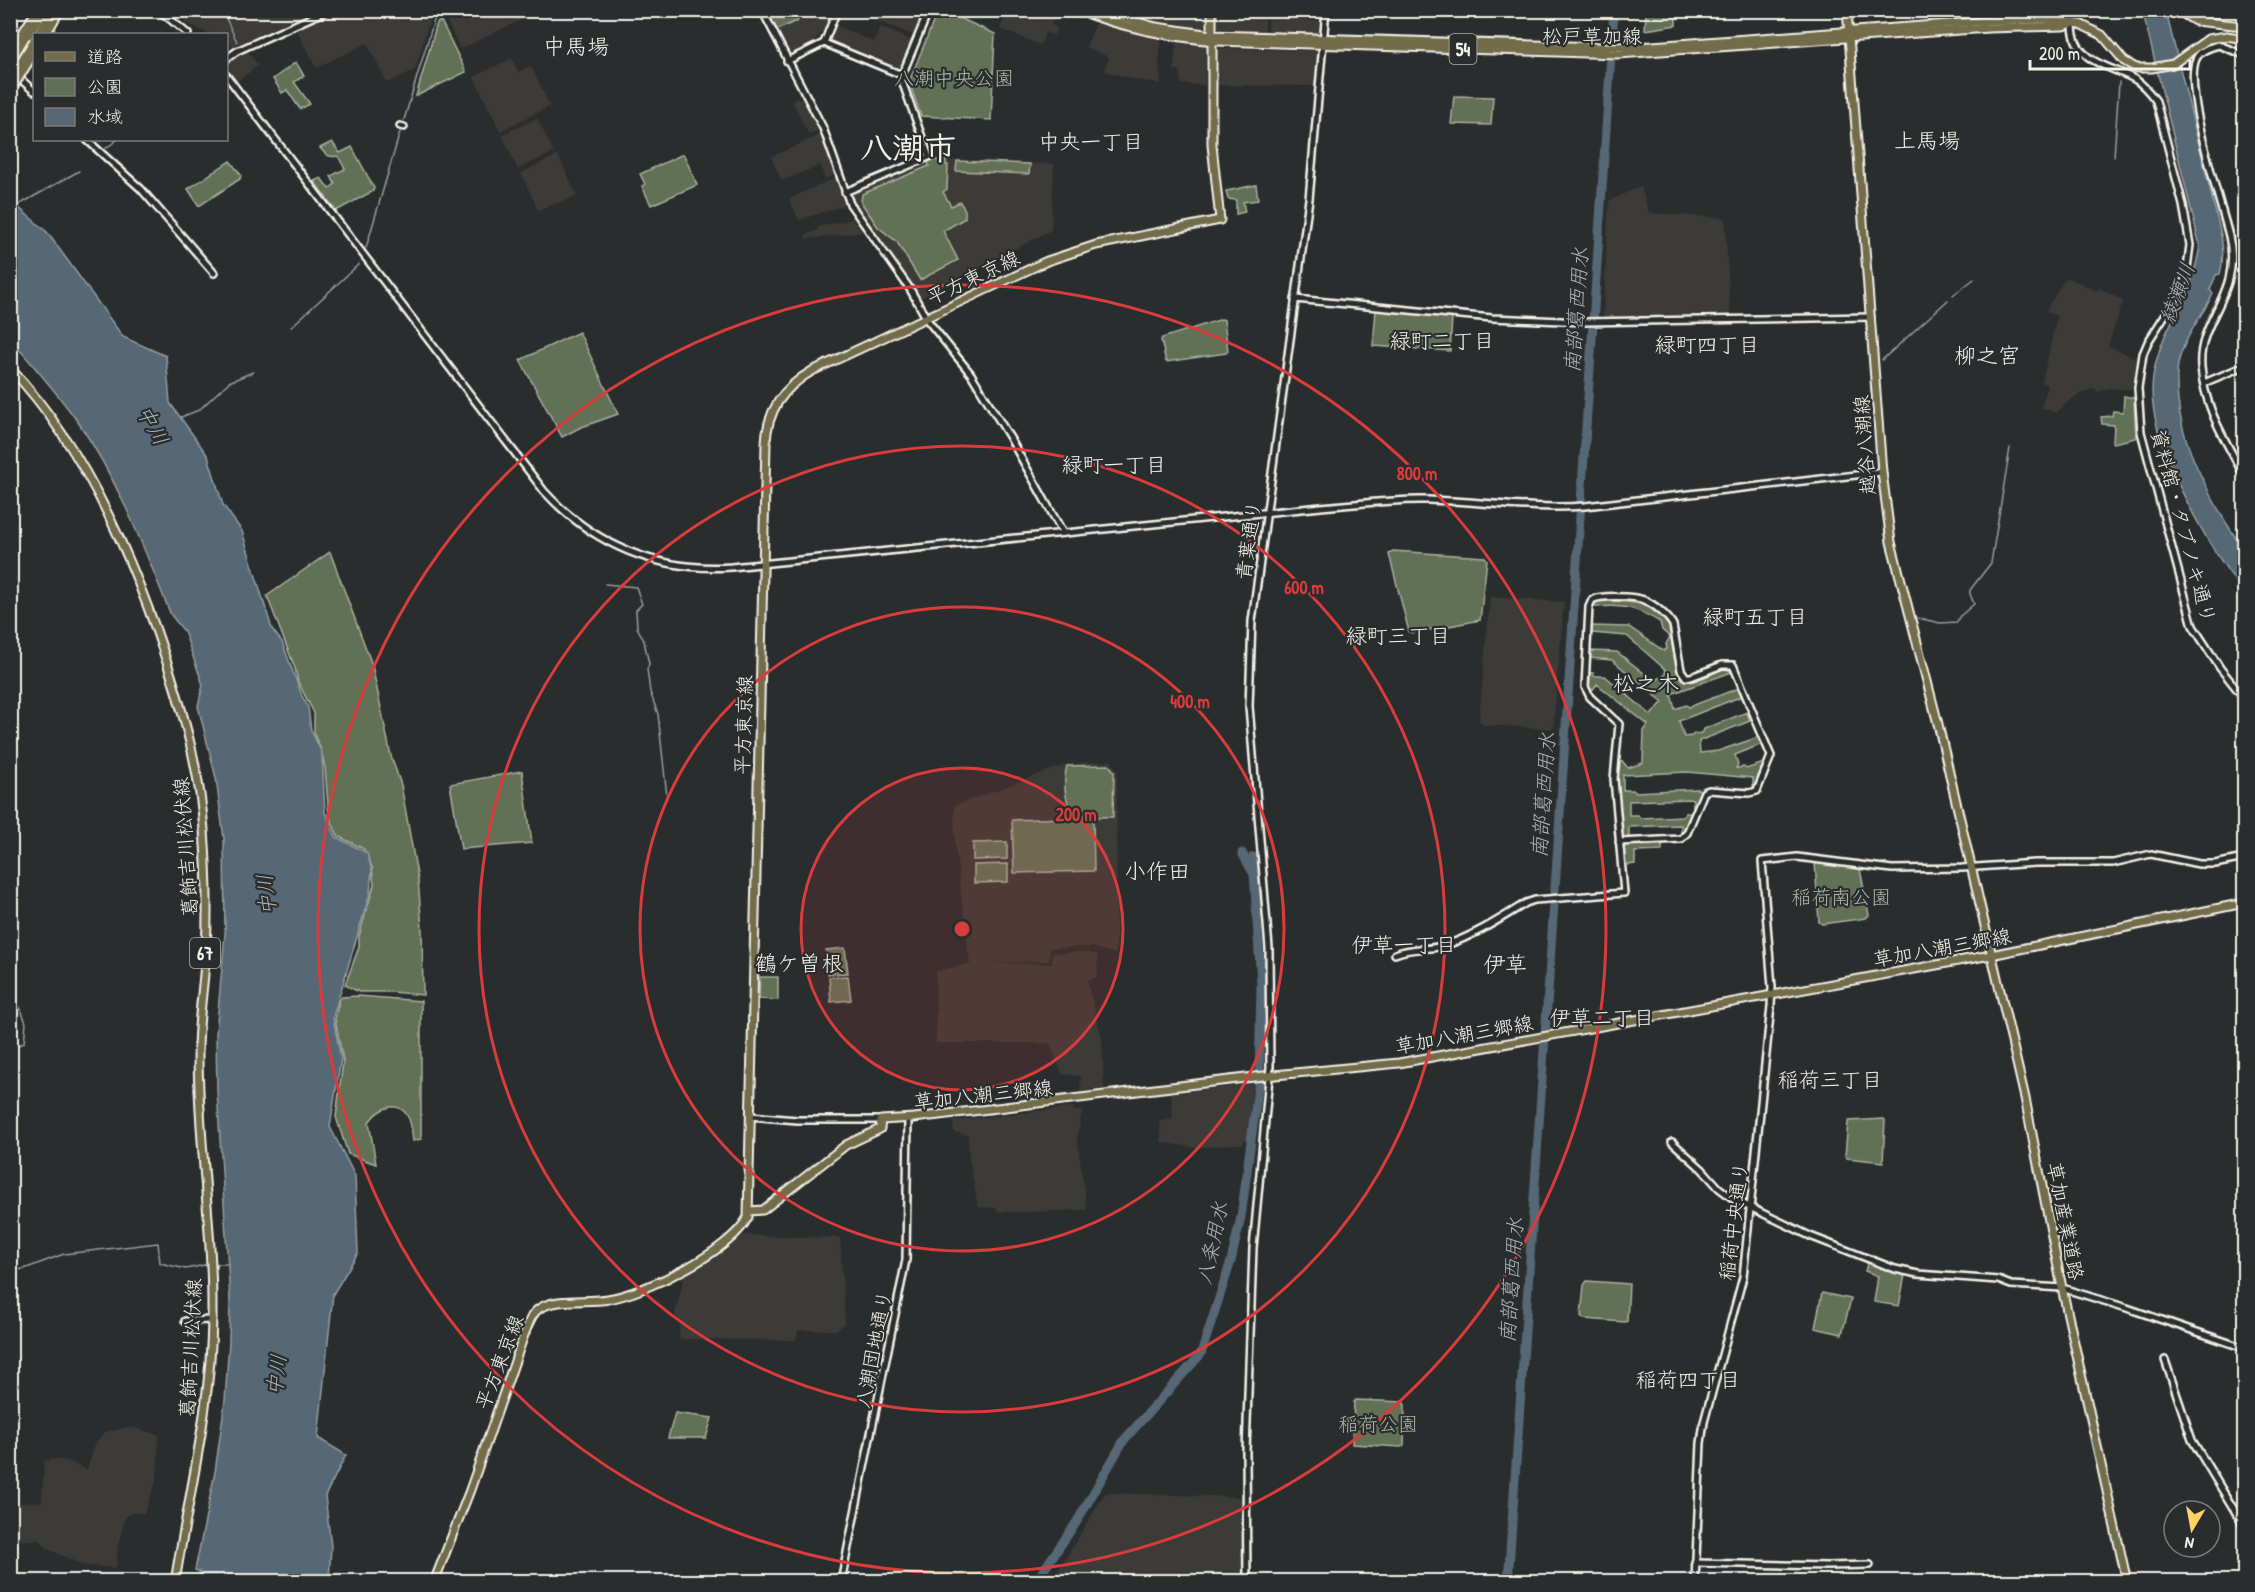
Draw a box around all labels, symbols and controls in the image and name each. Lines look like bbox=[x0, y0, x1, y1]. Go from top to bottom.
street label: 松戸草加線 bbox=[1542, 22, 1642, 49]
district label: 中馬場 bbox=[543, 31, 609, 61]
legend bbox=[33, 33, 228, 141]
scale bar bbox=[2030, 33, 2190, 71]
road number: 54 bbox=[1450, 34, 1476, 64]
text: 200 m bbox=[2039, 41, 2080, 66]
text: 道路 bbox=[87, 44, 123, 69]
park label: 八潮中央公園 bbox=[894, 64, 1014, 91]
text: 公園 bbox=[87, 74, 123, 99]
text: 水域 bbox=[87, 104, 123, 129]
district label: 上馬場 bbox=[1894, 125, 1960, 155]
district label: 八潮市 bbox=[860, 126, 956, 169]
district label: 中央一丁目 bbox=[1039, 127, 1144, 156]
street label: 平方東京線 bbox=[922, 244, 1024, 310]
water label: 南部葛西用水 bbox=[1557, 246, 1595, 374]
water label: 綾瀬川 bbox=[2152, 258, 2202, 328]
district label: 緑町二丁目 bbox=[1390, 326, 1495, 355]
district label: 緑町四丁目 bbox=[1655, 330, 1760, 359]
district label: 柳之宮 bbox=[1954, 340, 2020, 370]
street label: 越谷八潮線 bbox=[1847, 394, 1881, 496]
water label: 中川 bbox=[130, 400, 176, 450]
street label: 資料館・タブノキ通り bbox=[2145, 426, 2223, 626]
district label: 緑町一丁目 bbox=[1062, 450, 1167, 479]
text: 800 m bbox=[1397, 461, 1437, 486]
street label: 青葉通り bbox=[1229, 499, 1267, 581]
text: 600 m bbox=[1284, 575, 1324, 600]
district label: 緑町五丁目 bbox=[1703, 602, 1808, 631]
district label: 緑町三丁目 bbox=[1346, 621, 1451, 650]
district label: 松之木 bbox=[1613, 668, 1679, 698]
street label: 平方東京線 bbox=[728, 675, 758, 775]
text: 400 m bbox=[1170, 689, 1210, 714]
water label: 南部葛西用水 bbox=[1524, 731, 1562, 859]
street label: 葛飾吉川松伏線 bbox=[167, 776, 203, 918]
text: 200 m bbox=[1056, 802, 1096, 827]
district label: 小作田 bbox=[1124, 856, 1190, 886]
water label: 中川 bbox=[249, 873, 283, 917]
park label: 稲荷南公園 bbox=[1791, 883, 1891, 910]
centre of rings bbox=[952, 919, 972, 939]
street label: 草加八潮三郷線 bbox=[1871, 922, 2013, 972]
district label: 伊草一丁目 bbox=[1352, 930, 1457, 959]
road number: 67 bbox=[190, 938, 220, 968]
district label: 鶴ケ曽根 bbox=[755, 948, 844, 978]
district label: 伊草 bbox=[1483, 949, 1527, 979]
district label: 伊草二丁目 bbox=[1550, 1003, 1655, 1032]
street label: 草加八潮三郷線 bbox=[1393, 1009, 1535, 1059]
district label: 稲荷三丁目 bbox=[1778, 1065, 1883, 1094]
street label: 草加八潮三郷線 bbox=[912, 1073, 1054, 1115]
street label: 稲荷中央通り bbox=[1712, 1160, 1754, 1282]
street label: 草加産業道路 bbox=[2041, 1160, 2091, 1282]
water label: 八条用水 bbox=[1189, 1199, 1235, 1287]
water label: 南部葛西用水 bbox=[1492, 1216, 1530, 1344]
street label: 葛飾吉川松伏線 bbox=[173, 1277, 207, 1419]
street label: 八潮団地通り bbox=[848, 1288, 898, 1410]
street label: 平方東京線 bbox=[468, 1310, 530, 1414]
water label: 中川 bbox=[259, 1352, 293, 1398]
district label: 稲荷四丁目 bbox=[1636, 1365, 1741, 1394]
park label: 稲荷公園 bbox=[1338, 1410, 1418, 1437]
north arrow bbox=[2162, 1499, 2222, 1559]
text: N bbox=[2183, 1532, 2195, 1555]

